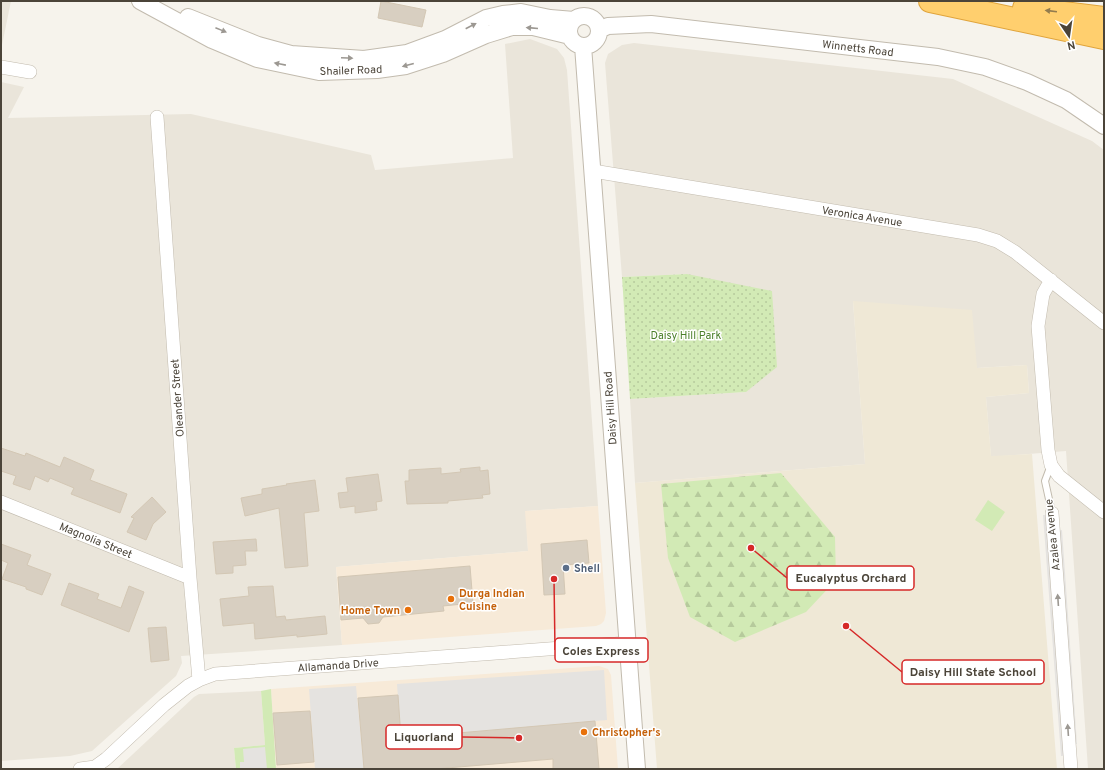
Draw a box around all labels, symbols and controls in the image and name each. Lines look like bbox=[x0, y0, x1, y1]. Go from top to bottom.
one-way arrow bbox=[1045, 8, 1057, 14]
north arrow bbox=[1049, 16, 1089, 56]
one-way arrow bbox=[465, 23, 477, 29]
one-way arrow bbox=[526, 24, 538, 31]
one-way arrow bbox=[216, 27, 227, 33]
text: N bbox=[1066, 37, 1076, 52]
street label: Winnetts Road bbox=[821, 38, 894, 60]
one-way arrow bbox=[341, 55, 353, 62]
one-way arrow bbox=[274, 60, 286, 66]
one-way arrow bbox=[402, 62, 415, 68]
street label: Shailer Road bbox=[319, 63, 383, 79]
street label: Veronica Avenue bbox=[821, 204, 903, 230]
park label: Daisy Hill Park bbox=[651, 329, 722, 343]
street label: Oleander Street bbox=[168, 358, 188, 438]
street label: Daisy Hill Road bbox=[601, 371, 621, 445]
street label: Azalea Avenue bbox=[1042, 498, 1064, 572]
street label: Magnolia Street bbox=[57, 520, 134, 562]
place label: Shell bbox=[574, 562, 600, 576]
marker: Shell bbox=[561, 563, 571, 573]
callout: Eucalyptus Orchard bbox=[787, 566, 914, 590]
text: Eucalyptus Orchard bbox=[796, 571, 907, 587]
place label: Durga Indian Cuisine bbox=[459, 587, 525, 614]
marker: Durga Indian Cuisine bbox=[446, 594, 456, 604]
one-way arrow bbox=[1055, 594, 1062, 606]
place label: Home Town bbox=[341, 604, 400, 618]
marker: Home Town bbox=[403, 605, 413, 615]
callout: Coles Express bbox=[555, 638, 648, 662]
text: Coles Express bbox=[562, 644, 640, 660]
street label: Allamanda Drive bbox=[297, 656, 379, 676]
callout: Daisy Hill State School bbox=[902, 660, 1044, 684]
text: Daisy Hill State School bbox=[910, 665, 1036, 681]
one-way arrow bbox=[1064, 724, 1071, 736]
callout: Liquorland bbox=[386, 725, 462, 749]
place label: Christopher's bbox=[592, 726, 661, 740]
marker: Christopher's bbox=[579, 727, 589, 737]
text: Liquorland bbox=[394, 730, 454, 746]

